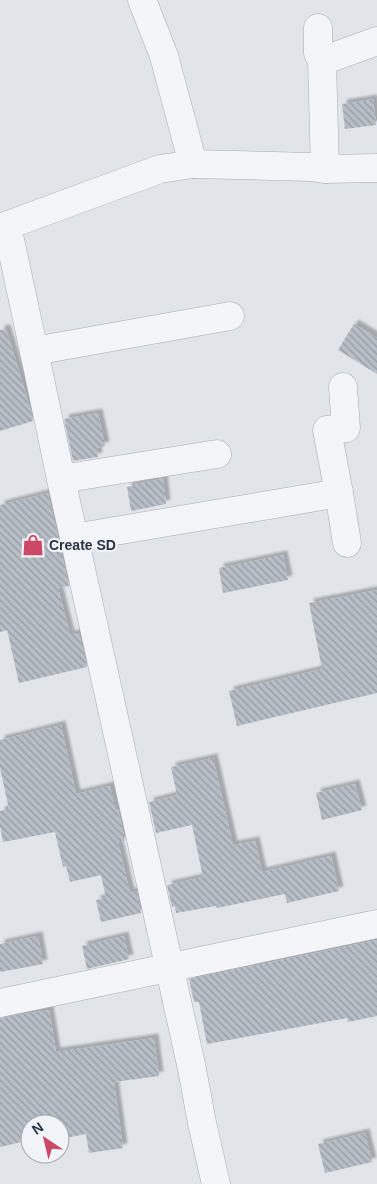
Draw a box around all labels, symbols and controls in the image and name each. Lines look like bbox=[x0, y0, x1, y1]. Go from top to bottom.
shop icon: Create SD bbox=[20, 532, 46, 558]
place label: Create SD bbox=[49, 537, 116, 553]
north arrow bbox=[20, 1114, 70, 1164]
text: N bbox=[29, 1119, 46, 1138]

